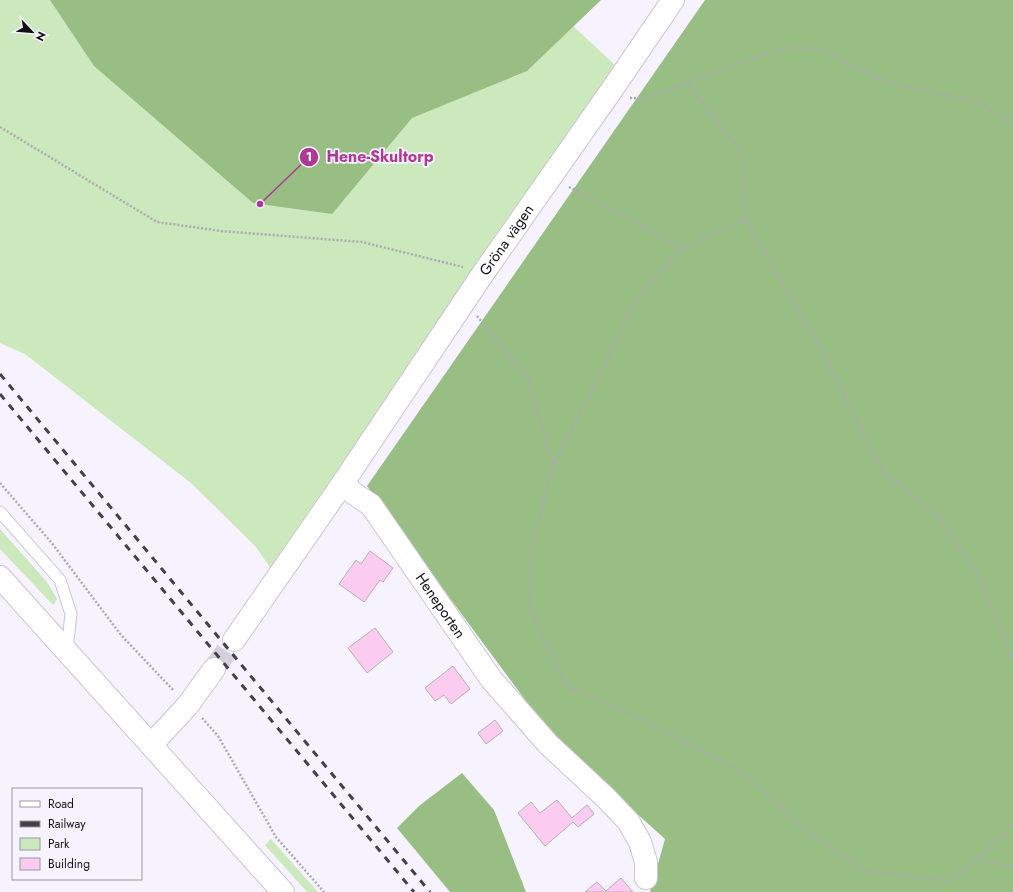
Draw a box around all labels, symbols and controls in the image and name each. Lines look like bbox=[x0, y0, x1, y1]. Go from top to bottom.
north arrow bbox=[12, 12, 52, 52]
text: N bbox=[32, 29, 50, 44]
callout: Hene-Skultorp bbox=[299, 143, 442, 171]
text: Hene-Skultorp bbox=[326, 145, 434, 168]
text: 1 bbox=[306, 148, 312, 166]
street label: Gröna vägen bbox=[474, 200, 539, 280]
street label: Heneporten bbox=[410, 568, 471, 643]
legend bbox=[12, 788, 142, 880]
text: Road bbox=[48, 795, 74, 813]
text: Railway bbox=[48, 815, 86, 833]
text: Park bbox=[48, 835, 70, 853]
text: Building bbox=[48, 855, 90, 873]

